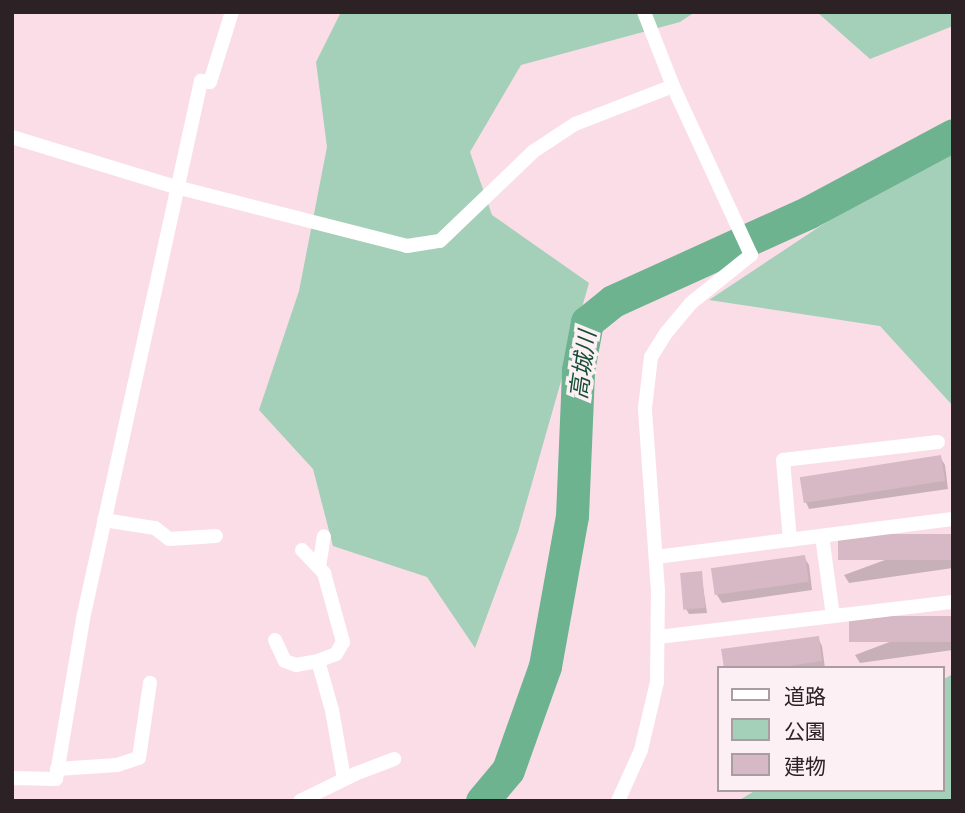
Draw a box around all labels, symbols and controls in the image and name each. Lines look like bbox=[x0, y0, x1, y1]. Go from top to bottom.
water label: 高城川 bbox=[565, 329, 601, 401]
legend bbox=[716, 666, 944, 792]
text: 道路 bbox=[784, 684, 826, 709]
text: 公園 bbox=[784, 719, 826, 744]
text: 建物 bbox=[784, 754, 826, 779]

